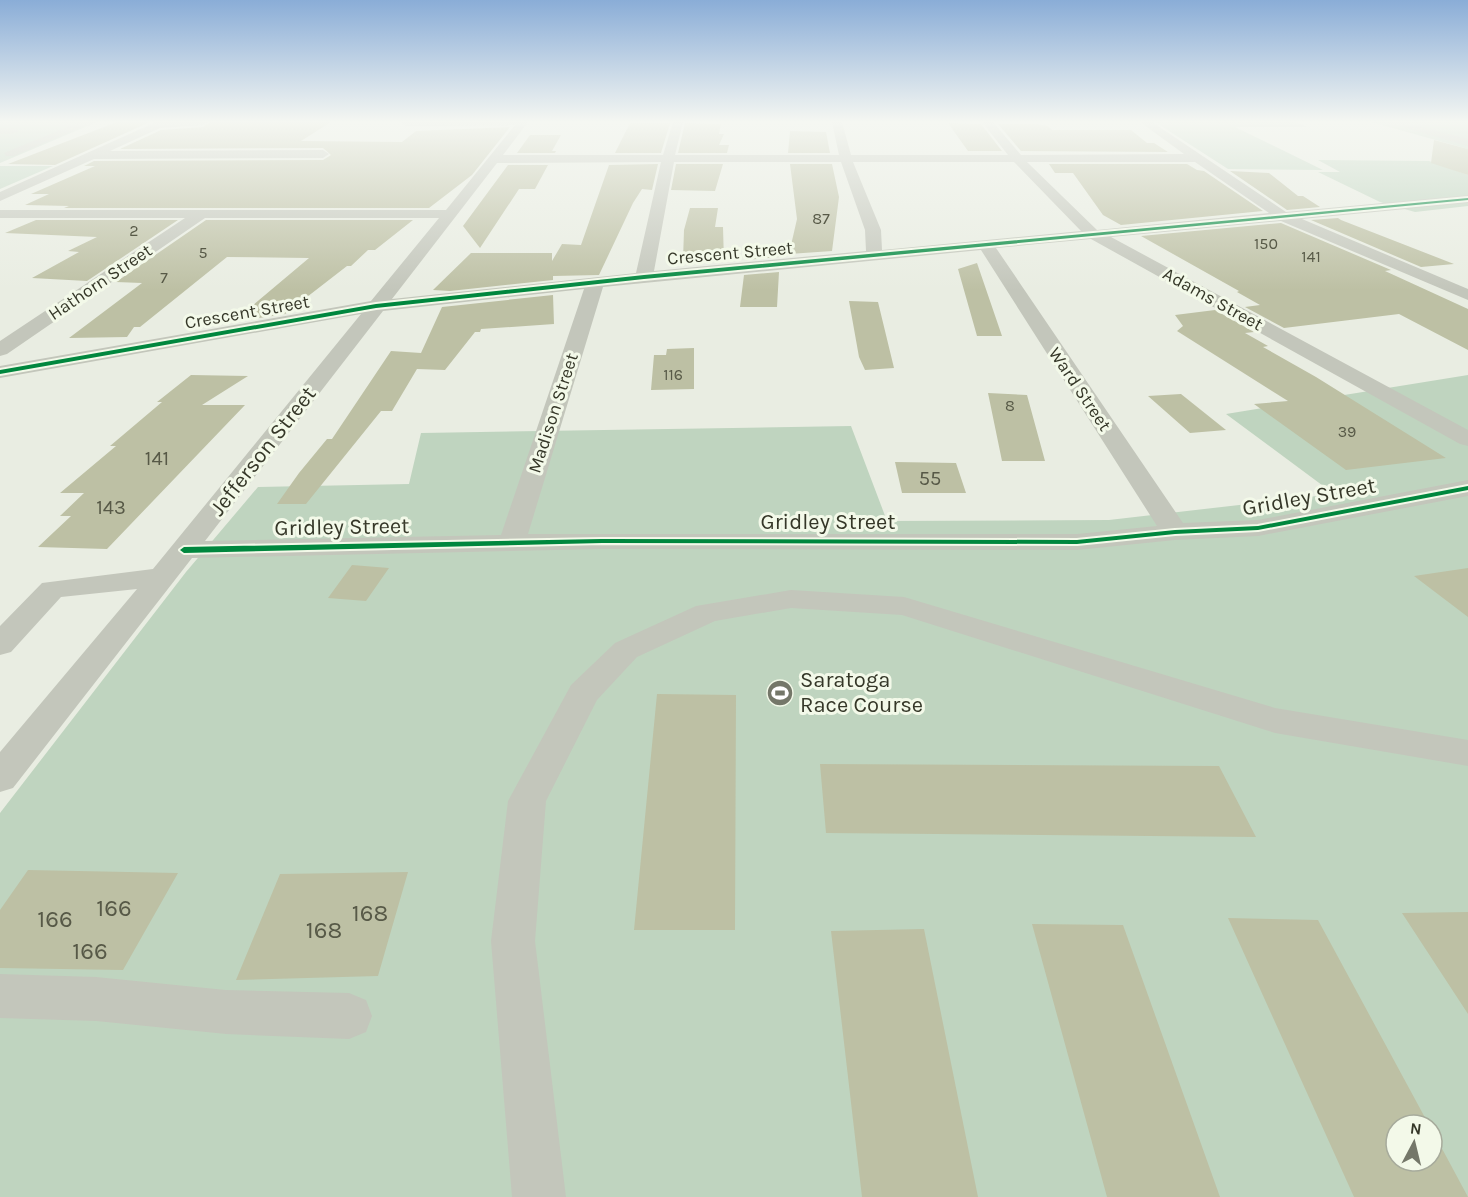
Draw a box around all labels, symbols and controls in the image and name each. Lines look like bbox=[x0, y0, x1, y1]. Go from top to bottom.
house number: 87 bbox=[812, 209, 830, 228]
house number: 2 bbox=[129, 221, 139, 240]
house number: 150 bbox=[1254, 234, 1278, 253]
street label: Crescent Street bbox=[666, 237, 794, 269]
street label: Hathorn Street bbox=[44, 239, 156, 325]
house number: 5 bbox=[198, 243, 208, 262]
house number: 141 bbox=[1301, 247, 1321, 266]
street label: Adams Street bbox=[1159, 262, 1267, 336]
house number: 7 bbox=[160, 268, 168, 287]
street label: Crescent Street bbox=[183, 290, 311, 334]
street label: Ward Street bbox=[1044, 343, 1116, 435]
street label: Madison Street bbox=[523, 350, 583, 476]
house number: 116 bbox=[663, 365, 683, 384]
street label: Jefferson Street bbox=[204, 381, 322, 521]
house number: 8 bbox=[1005, 396, 1015, 415]
house number: 39 bbox=[1338, 422, 1356, 441]
house number: 141 bbox=[145, 447, 169, 470]
house number: 55 bbox=[919, 467, 941, 490]
street label: Gridley Street bbox=[1240, 472, 1378, 522]
house number: 143 bbox=[96, 496, 126, 519]
street label: Gridley Street bbox=[760, 509, 896, 535]
street label: Gridley Street bbox=[274, 513, 410, 541]
place label: Saratoga Race Course bbox=[800, 667, 923, 718]
sports icon: Saratoga Race Course bbox=[765, 678, 795, 708]
house number: 166 bbox=[96, 894, 132, 922]
house number: 168 bbox=[352, 899, 388, 927]
house number: 166 bbox=[37, 905, 73, 933]
house number: 168 bbox=[306, 916, 342, 944]
house number: 166 bbox=[72, 937, 108, 965]
north arrow bbox=[1384, 1113, 1444, 1173]
text: N bbox=[1409, 1118, 1423, 1139]

